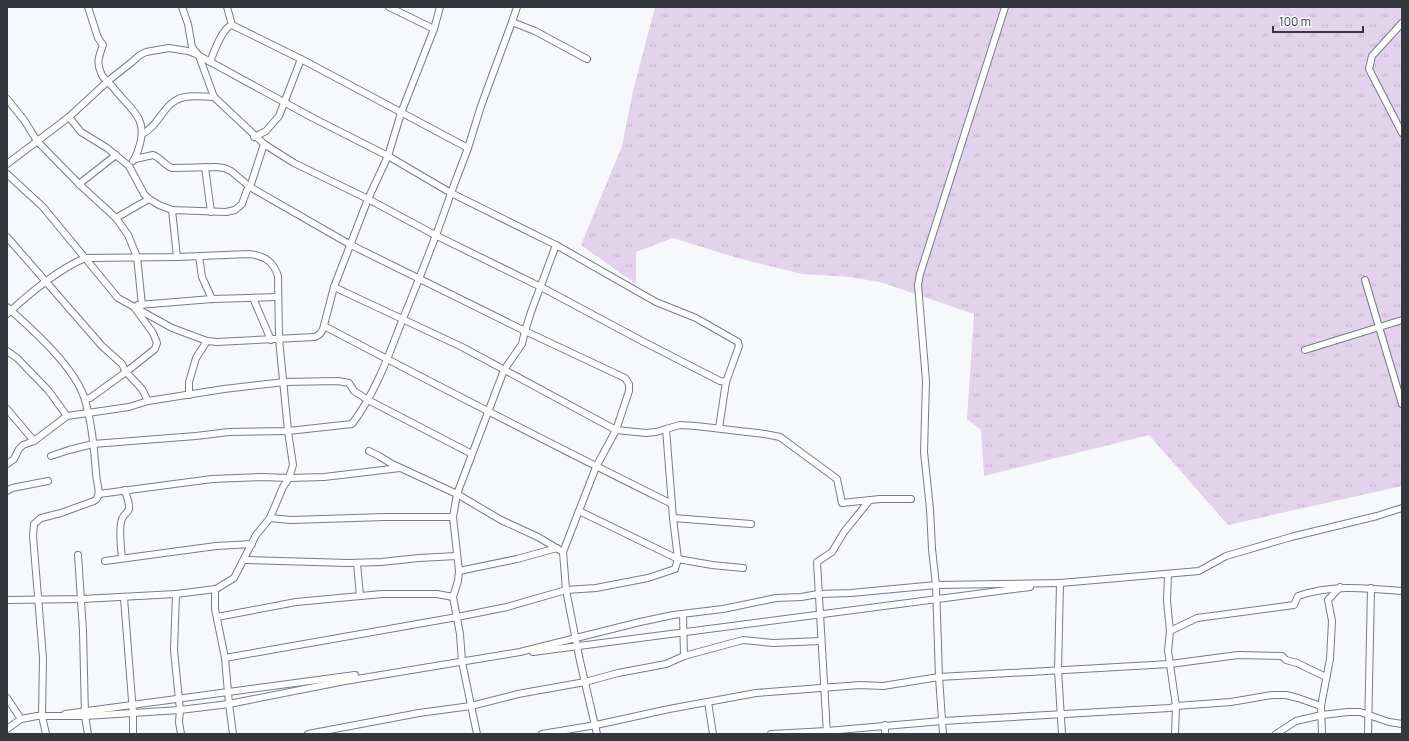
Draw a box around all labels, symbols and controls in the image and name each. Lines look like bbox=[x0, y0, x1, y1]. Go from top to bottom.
scale bar bbox=[1273, 8, 1363, 34]
text: 100 m bbox=[1279, 13, 1311, 30]

